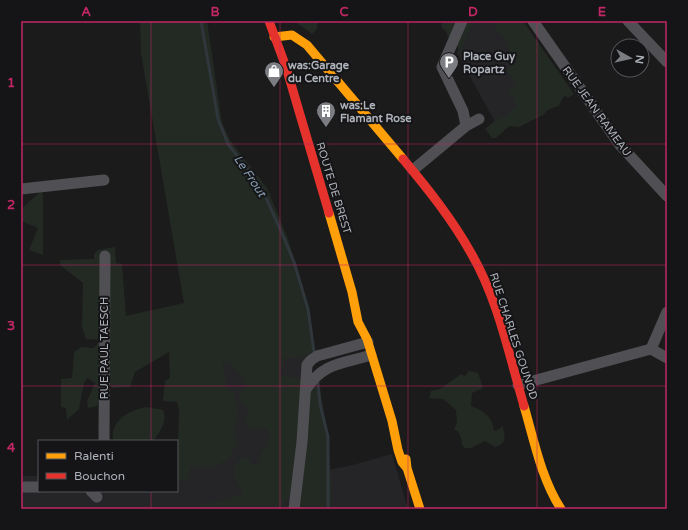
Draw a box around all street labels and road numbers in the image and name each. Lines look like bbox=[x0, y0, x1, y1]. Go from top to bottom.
street label: RUE JEAN RAMEAU bbox=[560, 64, 634, 159]
street label: ROUTE DE BREST bbox=[313, 141, 354, 236]
street label: RUE CHARLES GOUNOD bbox=[487, 271, 540, 401]
street label: RUE PAUL TAESCH bbox=[98, 297, 111, 399]

